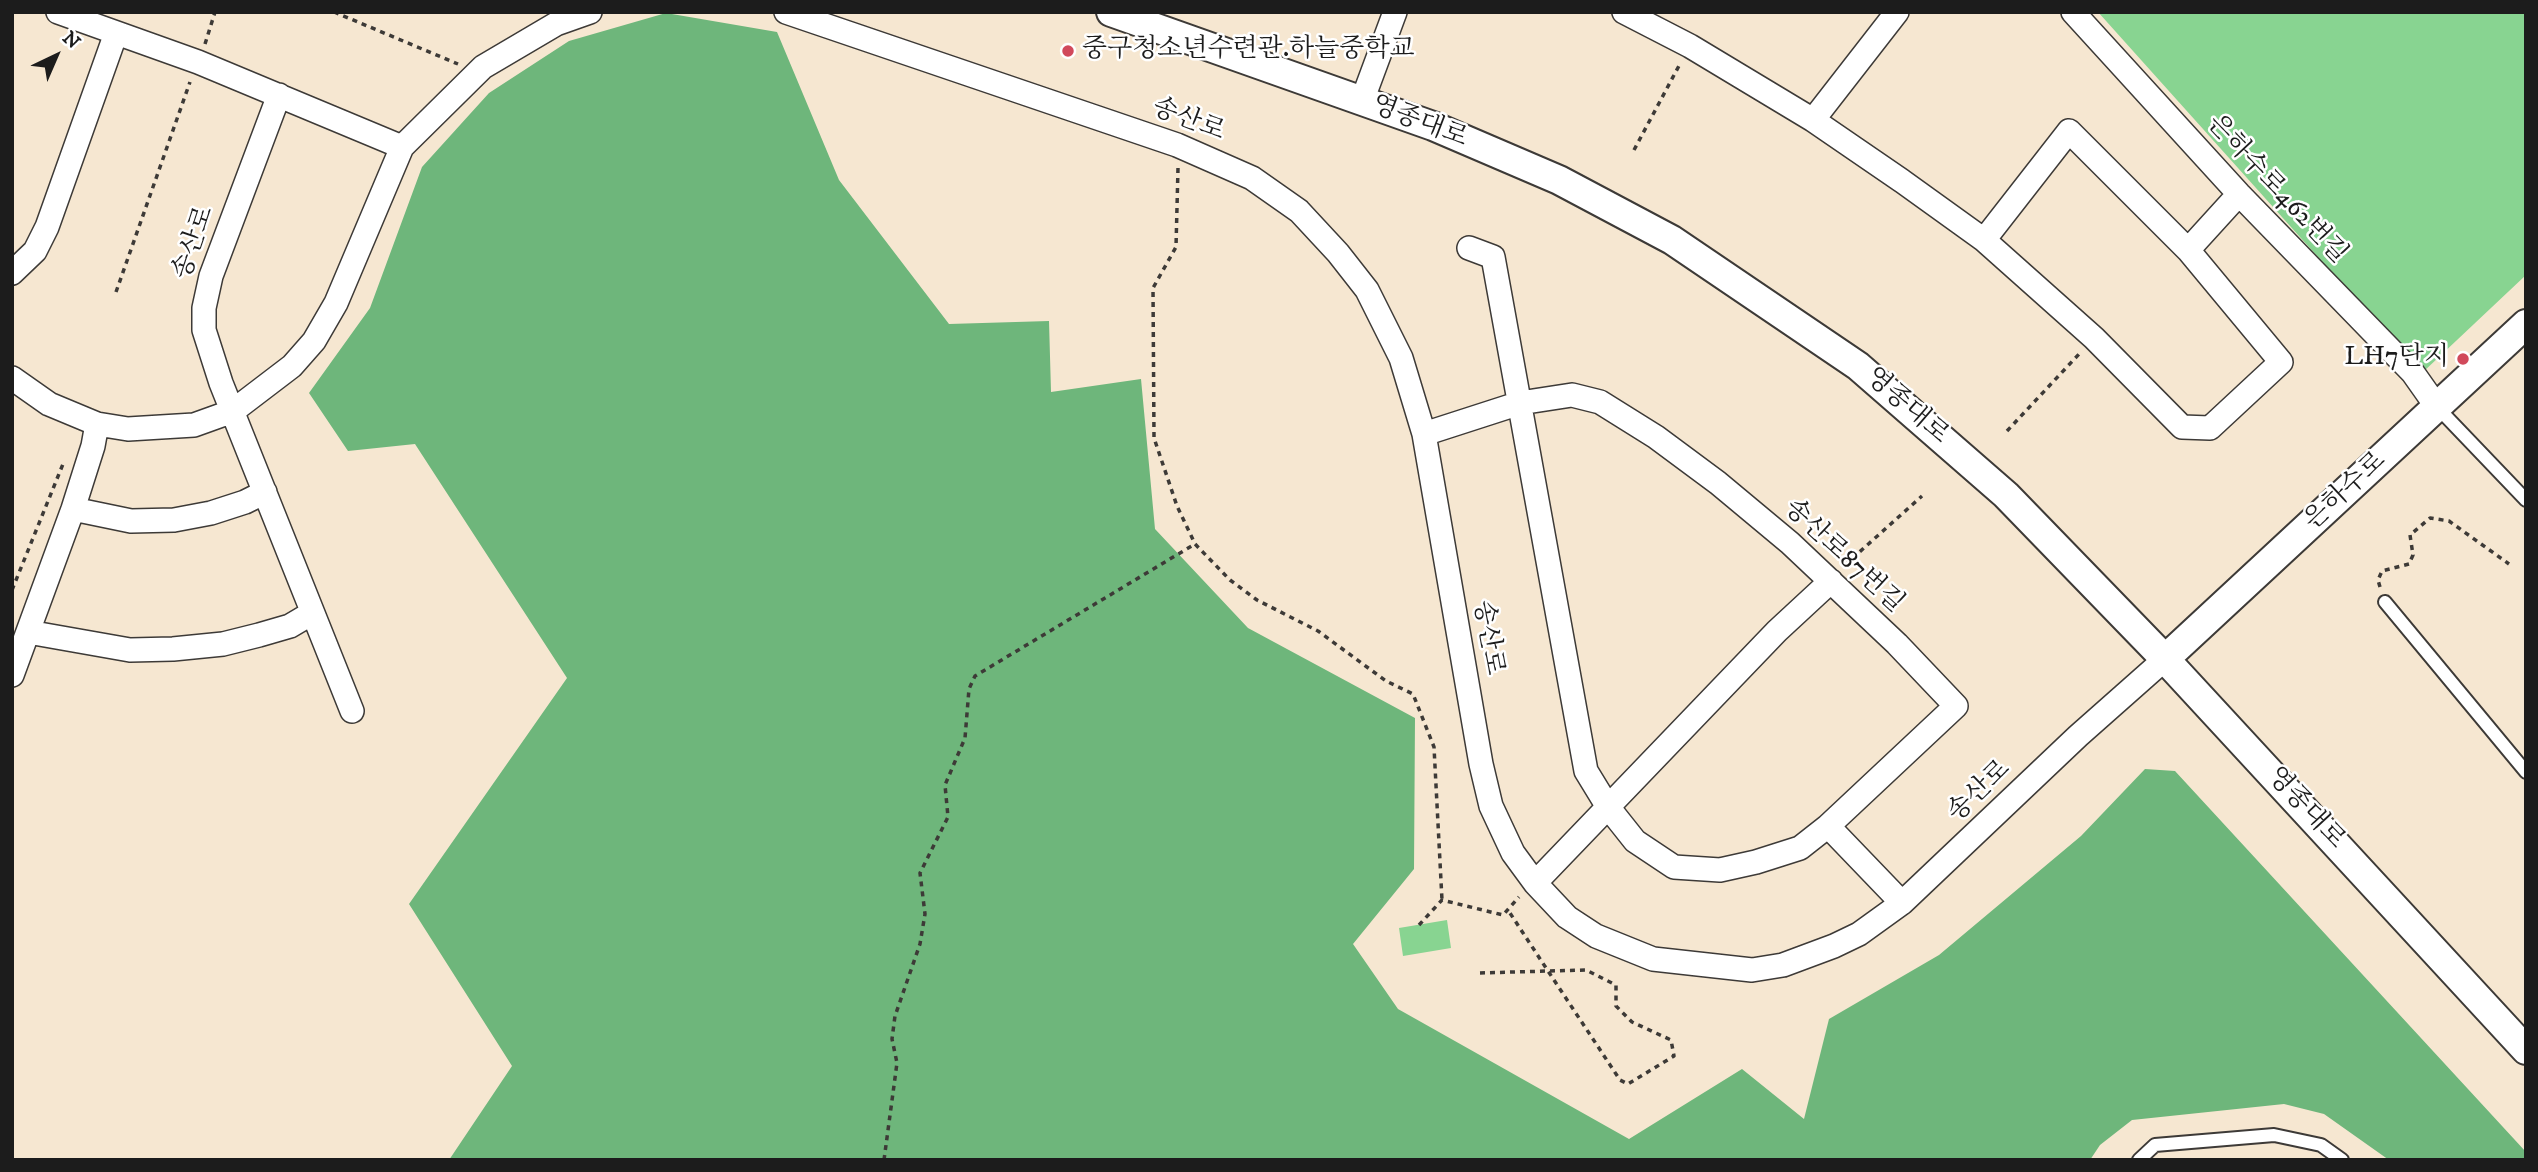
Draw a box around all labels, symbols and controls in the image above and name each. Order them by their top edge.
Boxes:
north arrow [21,21,91,91]
text: N [57,27,85,54]
place label: 중구청소년수련관.하늘중학교 [1082,35,1415,67]
marker: 중구청소년수련관.하늘중학교 [1060,43,1076,59]
street label: 영종대로 [1367,90,1471,156]
street label: 송산로 [1147,93,1229,149]
street label: 은하수로462번길 [2199,109,2353,271]
street label: 송산로 [168,202,222,284]
place label: LH7단지 [2344,343,2449,375]
marker: LH7단지 [2455,351,2471,367]
street label: 영종대로 [1858,362,1954,452]
street label: 은하수로 [2299,446,2393,538]
street label: 송산로87번길 [1777,494,1909,620]
street label: 송산로 [1465,598,1509,678]
street label: 송산로 [1942,755,2018,829]
street label: 영종대로 [2259,762,2351,856]

